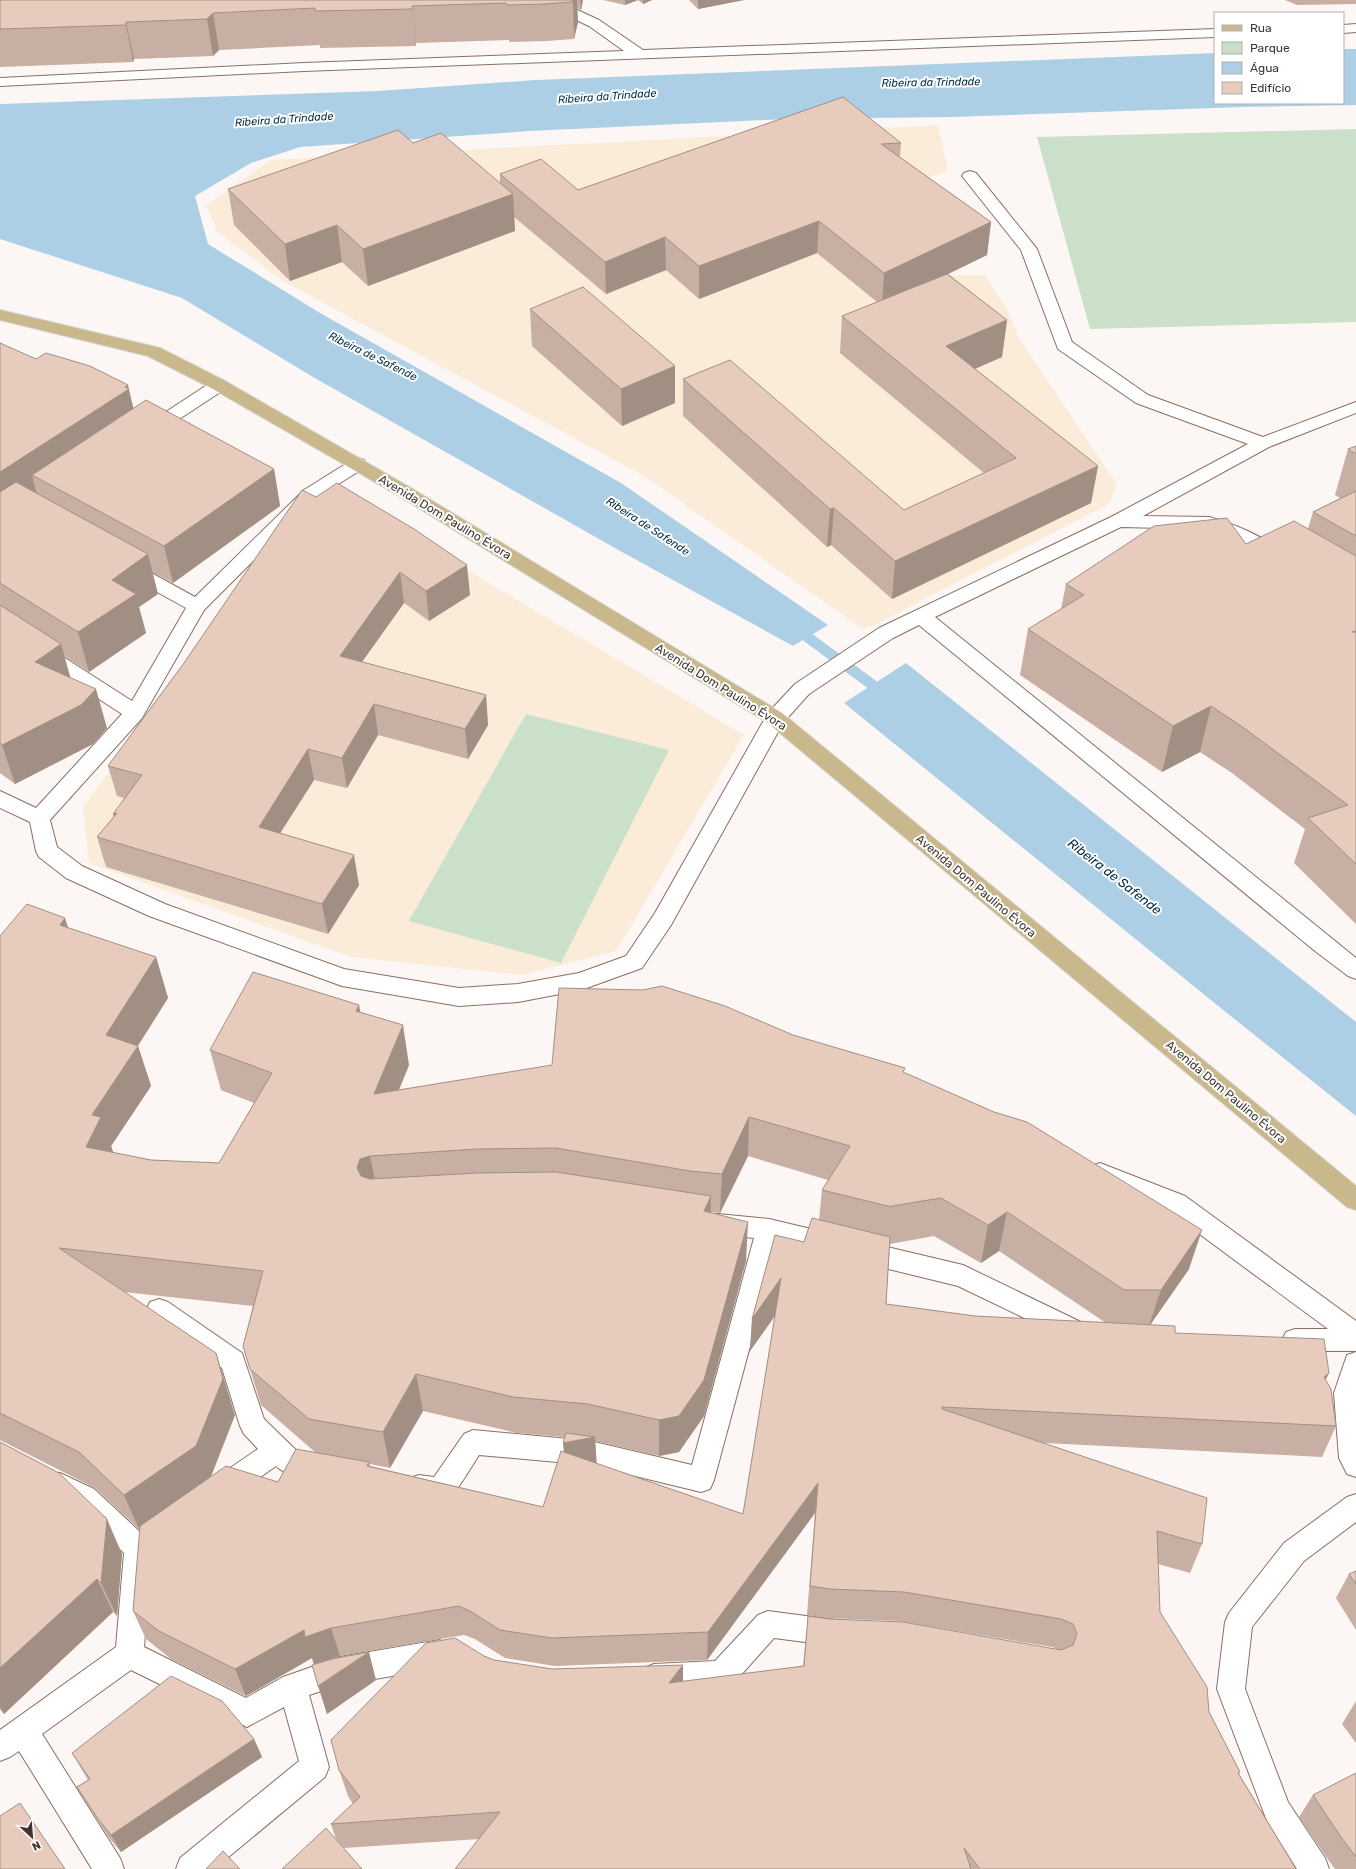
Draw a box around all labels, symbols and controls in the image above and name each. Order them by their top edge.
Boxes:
legend [1214,12,1344,104]
text: Rua [1250,21,1272,35]
text: Parque [1250,41,1290,55]
text: Água [1250,61,1279,75]
water label: Ribeira da Trindade [881,75,981,90]
text: Edifício [1250,81,1291,95]
water label: Ribeira da Trindade [557,87,657,106]
water label: Ribeira da Trindade [234,110,334,129]
water label: Ribeira de Safende [326,329,419,384]
street label: Avenida Dom Paulino Évora [376,472,514,562]
water label: Ribeira de Safende [604,495,692,558]
street label: Avenida Dom Paulino Évora [653,641,789,733]
street label: Avenida Dom Paulino Évora [913,832,1039,940]
water label: Ribeira de Safende [1065,835,1164,918]
street label: Avenida Dom Paulino Évora [1163,1038,1289,1146]
north arrow [12,1817,52,1857]
text: N [30,1838,43,1853]

